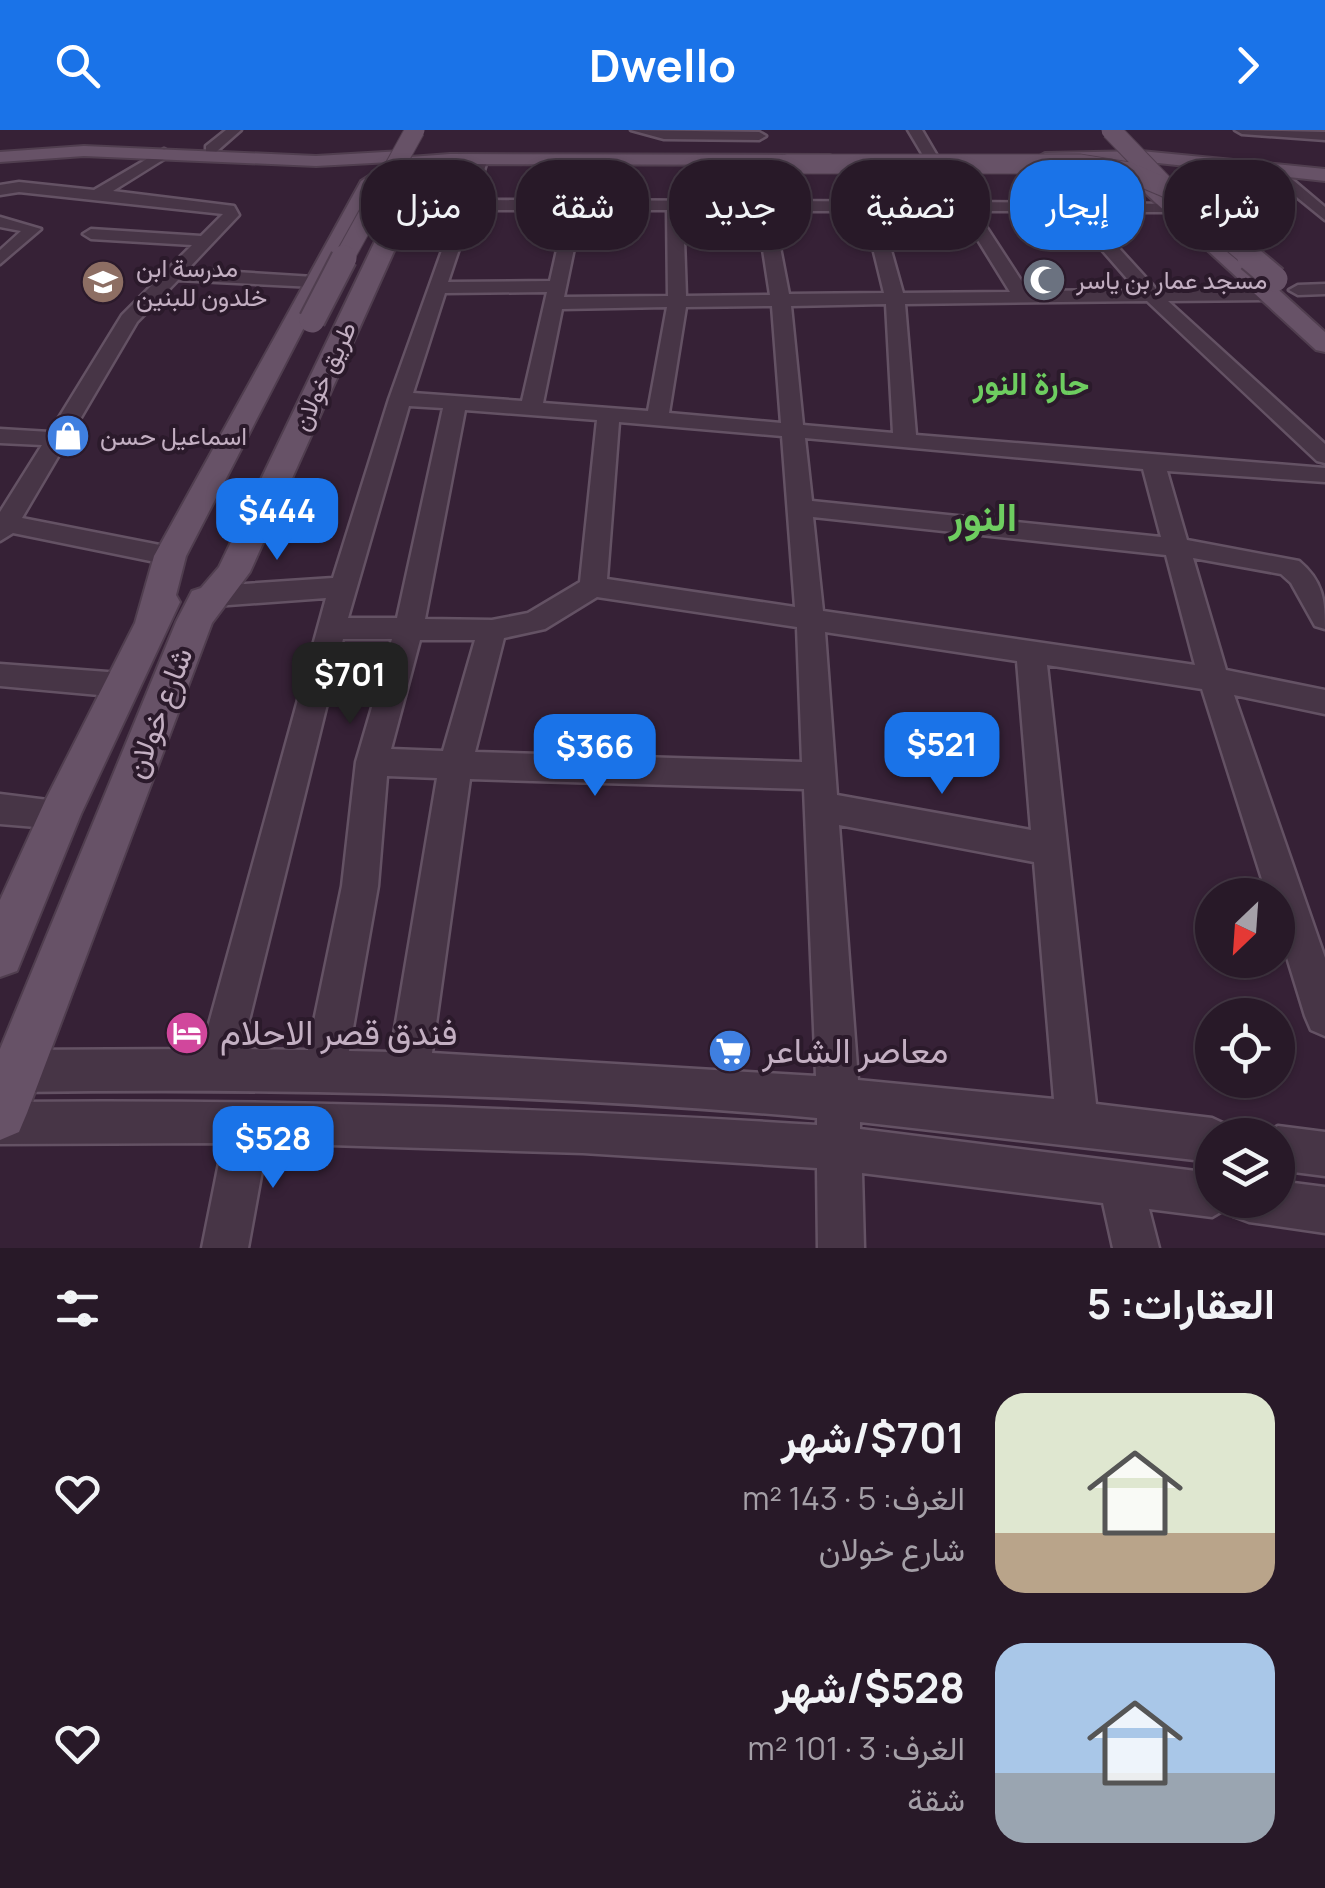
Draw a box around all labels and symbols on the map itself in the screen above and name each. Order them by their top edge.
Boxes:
place label: مدرسة ابن خلدون للبنين [136,250,267,314]
mosque icon: مسجد عمار بن ياسر [1021,257,1067,303]
school or university icon: مدرسة ابن خلدون للبنين [80,259,126,305]
place label: مسجد عمار بن ياسر [1075,262,1267,297]
street label: طريق خولان [283,315,364,436]
district label: حارة النور [972,361,1089,405]
shop icon: اسماعيل حسن [45,413,91,459]
place label: اسماعيل حسن [100,418,247,453]
pin: $444 [218,478,336,563]
district label: النور [948,488,1017,543]
street label: شارع خولان [114,641,202,784]
pin: $701 [291,642,409,727]
pin: $521 [883,712,1001,797]
pin: $366 [536,714,654,799]
north arrow [1195,878,1295,978]
place label: فندق قصر الاحلام [220,1008,458,1056]
hotel icon: فندق قصر الاحلام [164,1010,210,1056]
place label: معاصر الشاعر [761,1026,948,1074]
supermarket icon: معاصر الشاعر [707,1028,753,1074]
pin: $528 [214,1106,332,1191]

